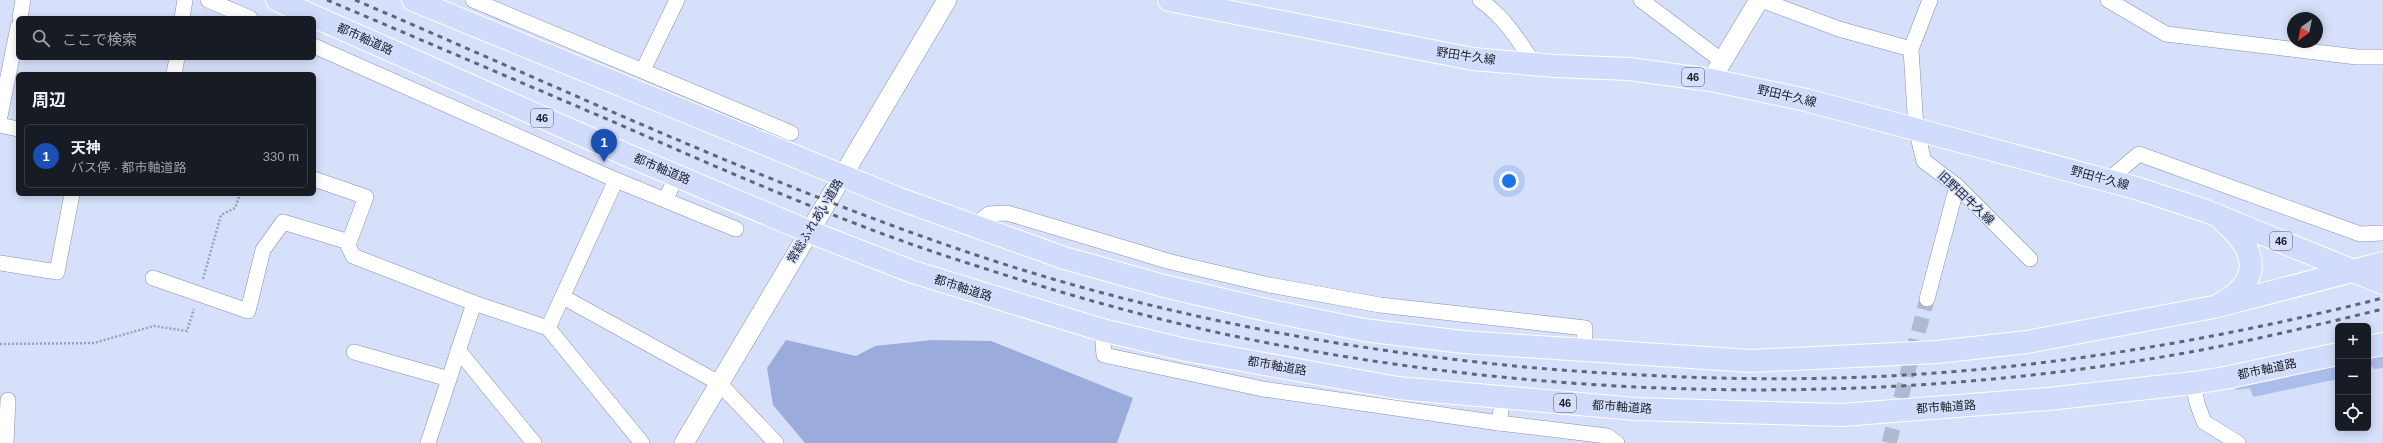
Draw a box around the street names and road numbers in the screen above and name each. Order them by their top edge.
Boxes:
street label: 都市軸道路 [335,20,395,58]
street label: 野田牛久線 [1435,45,1497,67]
road number: 46 [1682,68,1704,86]
street label: 野田牛久線 [1756,82,1818,110]
road number: 46 [531,109,553,127]
street label: 都市軸道路 [632,151,692,187]
street label: 野田牛久線 [2069,163,2131,193]
street label: 旧野田牛久線 [1935,168,1997,228]
street label: 常総ふれあい道路 [784,176,846,266]
road number: 46 [2270,232,2292,250]
street label: 都市軸道路 [932,272,994,304]
street label: 都市軸道路 [1246,354,1308,378]
street label: 都市軸道路 [2236,356,2298,382]
road number: 46 [1554,394,1576,412]
street label: 都市軸道路 [1592,398,1652,416]
street label: 都市軸道路 [1916,398,1976,416]

